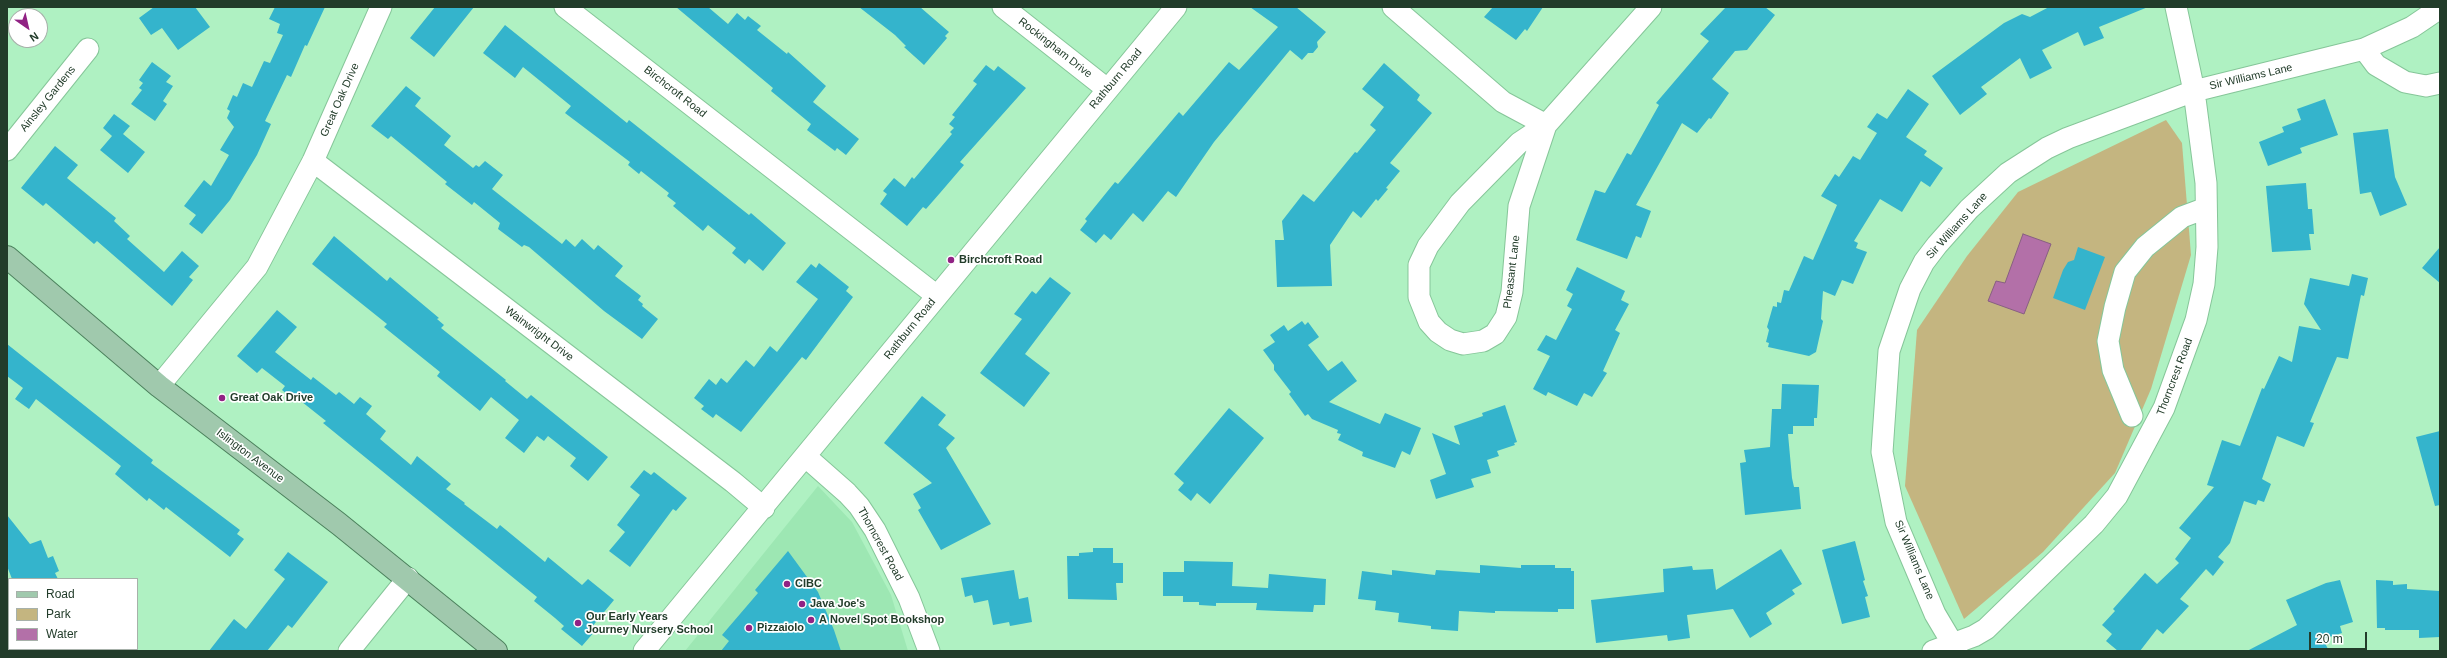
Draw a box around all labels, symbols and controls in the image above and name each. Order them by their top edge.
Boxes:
north arrow [8,8,48,48]
street label: Rockingham Drive [1016,15,1094,81]
text: N [28,30,41,44]
street label: Rathburn Road [1087,46,1145,112]
street label: Great Oak Drive [318,61,362,139]
street label: Sir Williams Lane [2208,61,2294,93]
street label: Ainsley Gardens [17,63,79,135]
street label: Birchcroft Road [641,63,709,121]
street label: Sir Williams Lane [1924,190,1990,262]
street label: Pheasant Lane [1501,234,1523,310]
place label: Birchcroft Road [959,253,1042,267]
marker: Birchcroft Road [946,255,956,265]
street label: Rathburn Road [881,296,939,362]
street label: Wainwright Drive [502,304,576,364]
street label: Thorncrest Road [2154,336,2196,418]
place label: Great Oak Drive [230,391,313,405]
marker: Great Oak Drive [217,393,227,403]
street label: Islington Avenue [214,426,286,486]
street label: Thorncrest Road [854,505,906,583]
street label: Sir Williams Lane [1891,518,1937,602]
place label: CIBC [795,577,822,591]
legend [8,578,138,650]
marker: CIBC [782,579,792,589]
text: Road [46,587,75,601]
place label: Java Joe's [810,597,865,611]
marker: Java Joe's [797,599,807,609]
text: Park [46,607,71,621]
place label: Our Early Years Journey Nursery School [586,610,713,636]
place label: A Novel Spot Bookshop [819,613,944,627]
marker: A Novel Spot Bookshop [806,615,816,625]
marker: Our Early Years Journey Nursery School [573,618,583,628]
place label: Pizzaiolo [757,621,804,635]
marker: Pizzaiolo [744,623,754,633]
scale bar [2311,624,2369,650]
text: Water [46,627,78,641]
text: 20 m [2316,632,2343,646]

